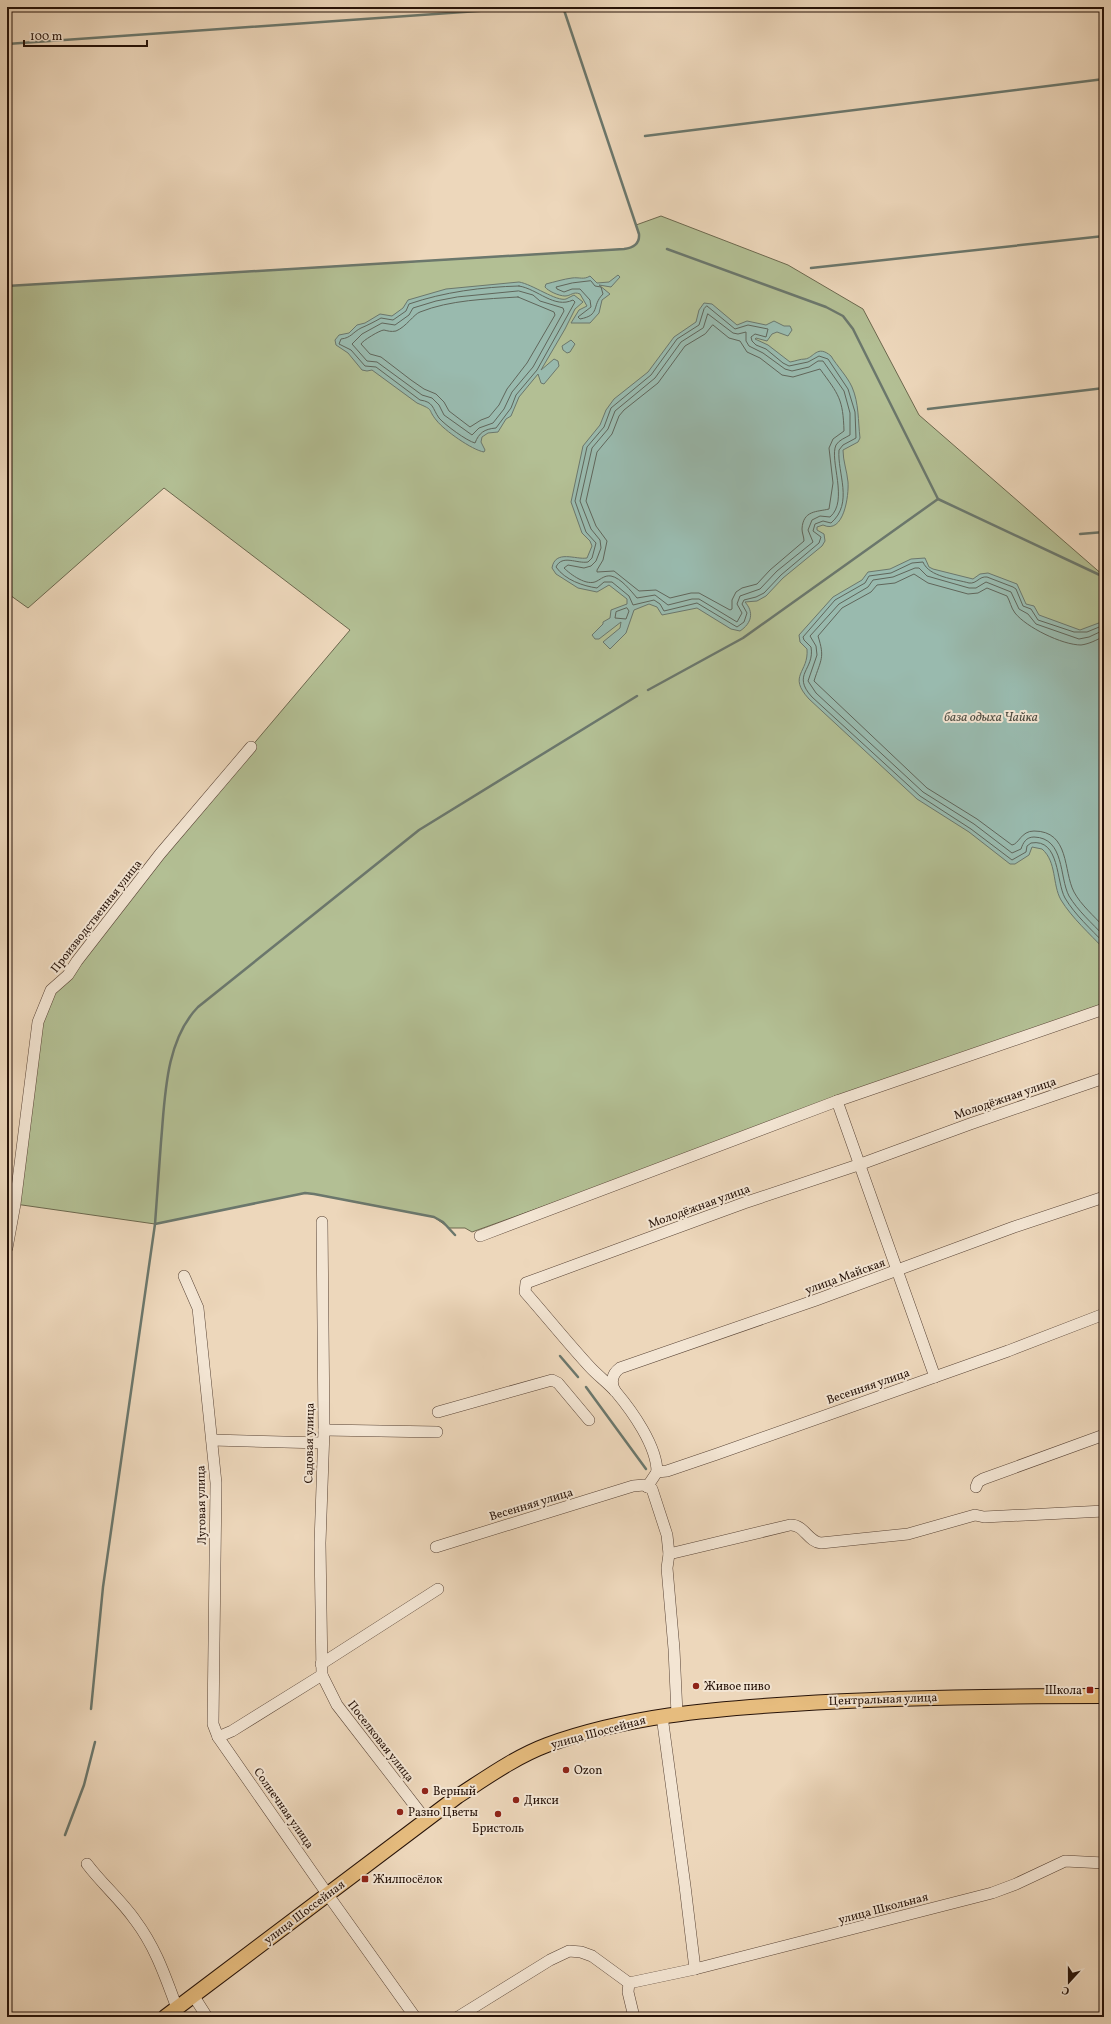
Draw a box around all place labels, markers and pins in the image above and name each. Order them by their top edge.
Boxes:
place label: Живое пиво [704,1679,770,1695]
marker: Живое пиво [691,1681,701,1691]
place label: Школа [1045,1683,1082,1699]
marker: Школа [1085,1685,1095,1695]
place label: Ozon [574,1763,602,1779]
marker: Ozon [561,1765,571,1775]
place label: Верный [433,1784,476,1800]
marker: Верный [420,1786,430,1796]
place label: Дикси [524,1793,559,1809]
marker: Дикси [511,1795,521,1805]
place label: Разно Цветы [408,1805,478,1821]
marker: Разно Цветы [395,1807,405,1817]
marker: Бристоль [493,1809,503,1819]
place label: Бристоль [472,1821,524,1837]
place label: Жилпосёлок [373,1872,443,1888]
marker: Жилпосёлок [360,1874,370,1884]

